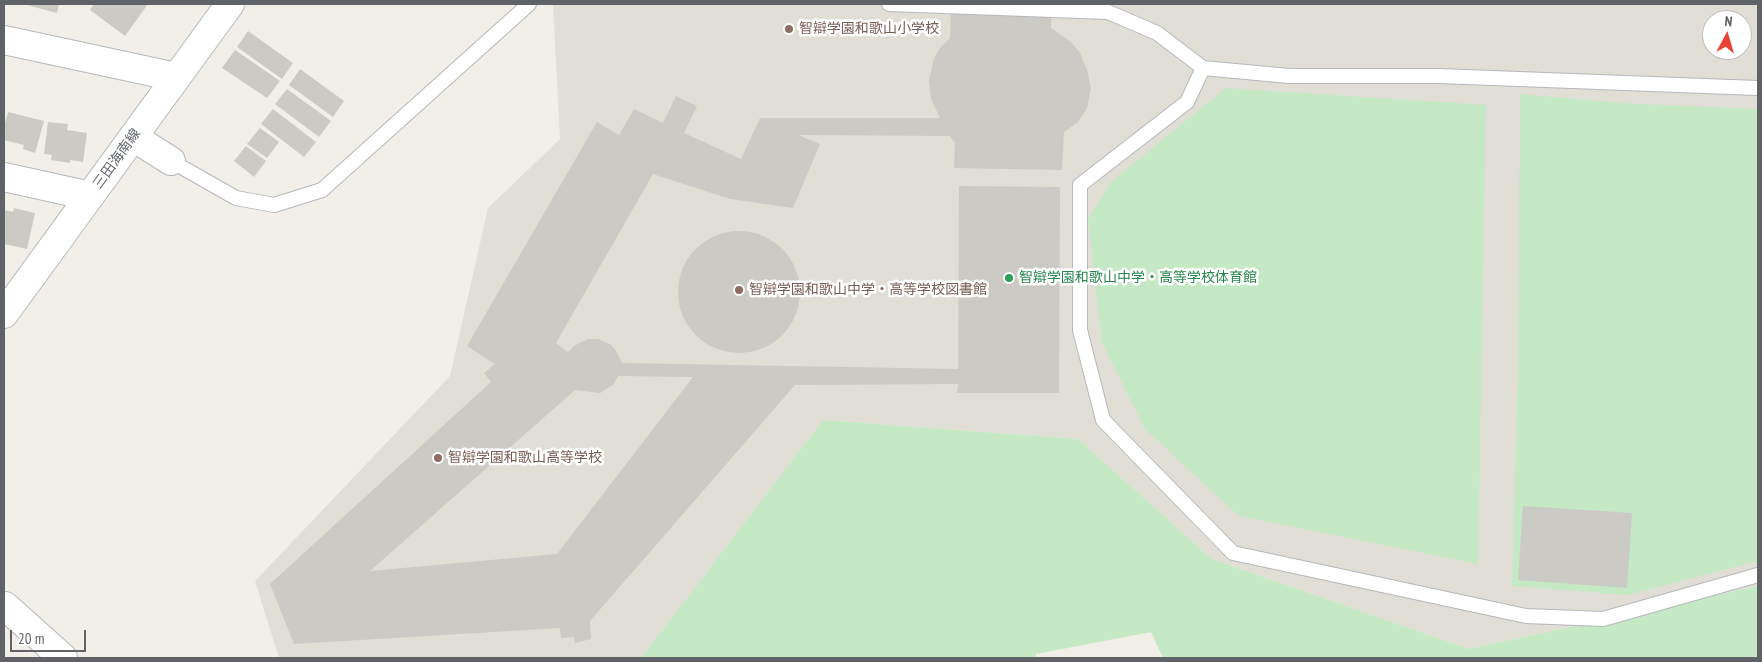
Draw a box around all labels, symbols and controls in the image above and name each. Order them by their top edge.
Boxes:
north arrow [1702,10,1752,60]
text: N [1724,12,1733,30]
place label: 智辯学園和歌山小学校 [799,21,939,37]
marker: 智辯学園和歌山小学校 [783,23,795,35]
street label: 三田海南線 [90,126,144,192]
place label: 智辯学園和歌山中学・高等学校体育館 [1019,270,1257,286]
marker: 智辯学園和歌山中学・高等学校体育館 [1003,272,1015,284]
place label: 智辯学園和歌山中学・高等学校図書館 [749,282,987,298]
marker: 智辯学園和歌山中学・高等学校図書館 [733,284,745,296]
place label: 智辯学園和歌山高等学校 [448,450,602,466]
marker: 智辯学園和歌山高等学校 [432,452,444,464]
scale bar [12,620,89,652]
text: 20 m [18,629,44,648]

